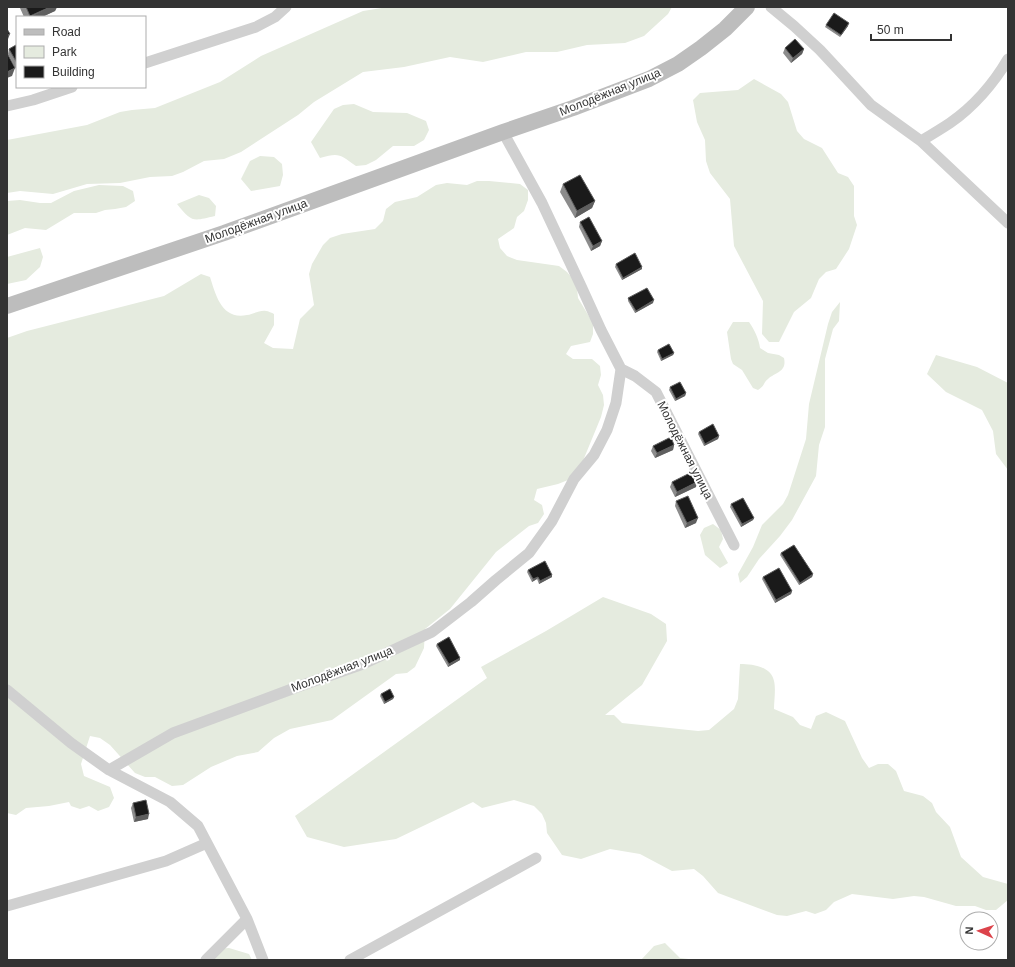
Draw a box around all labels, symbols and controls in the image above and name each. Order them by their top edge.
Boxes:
legend [16,16,146,88]
scale bar [871,16,951,42]
text: 50 m [877,23,904,37]
text: Road [52,25,81,39]
text: Park [52,45,78,59]
text: Building [52,65,95,79]
street label: Молодёжная улица [557,65,663,119]
street label: Молодёжная улица [203,196,309,246]
street label: Молодёжная улица [654,399,716,502]
street label: Молодёжная улица [289,643,395,695]
north arrow [959,911,999,951]
text: N [963,926,975,935]

